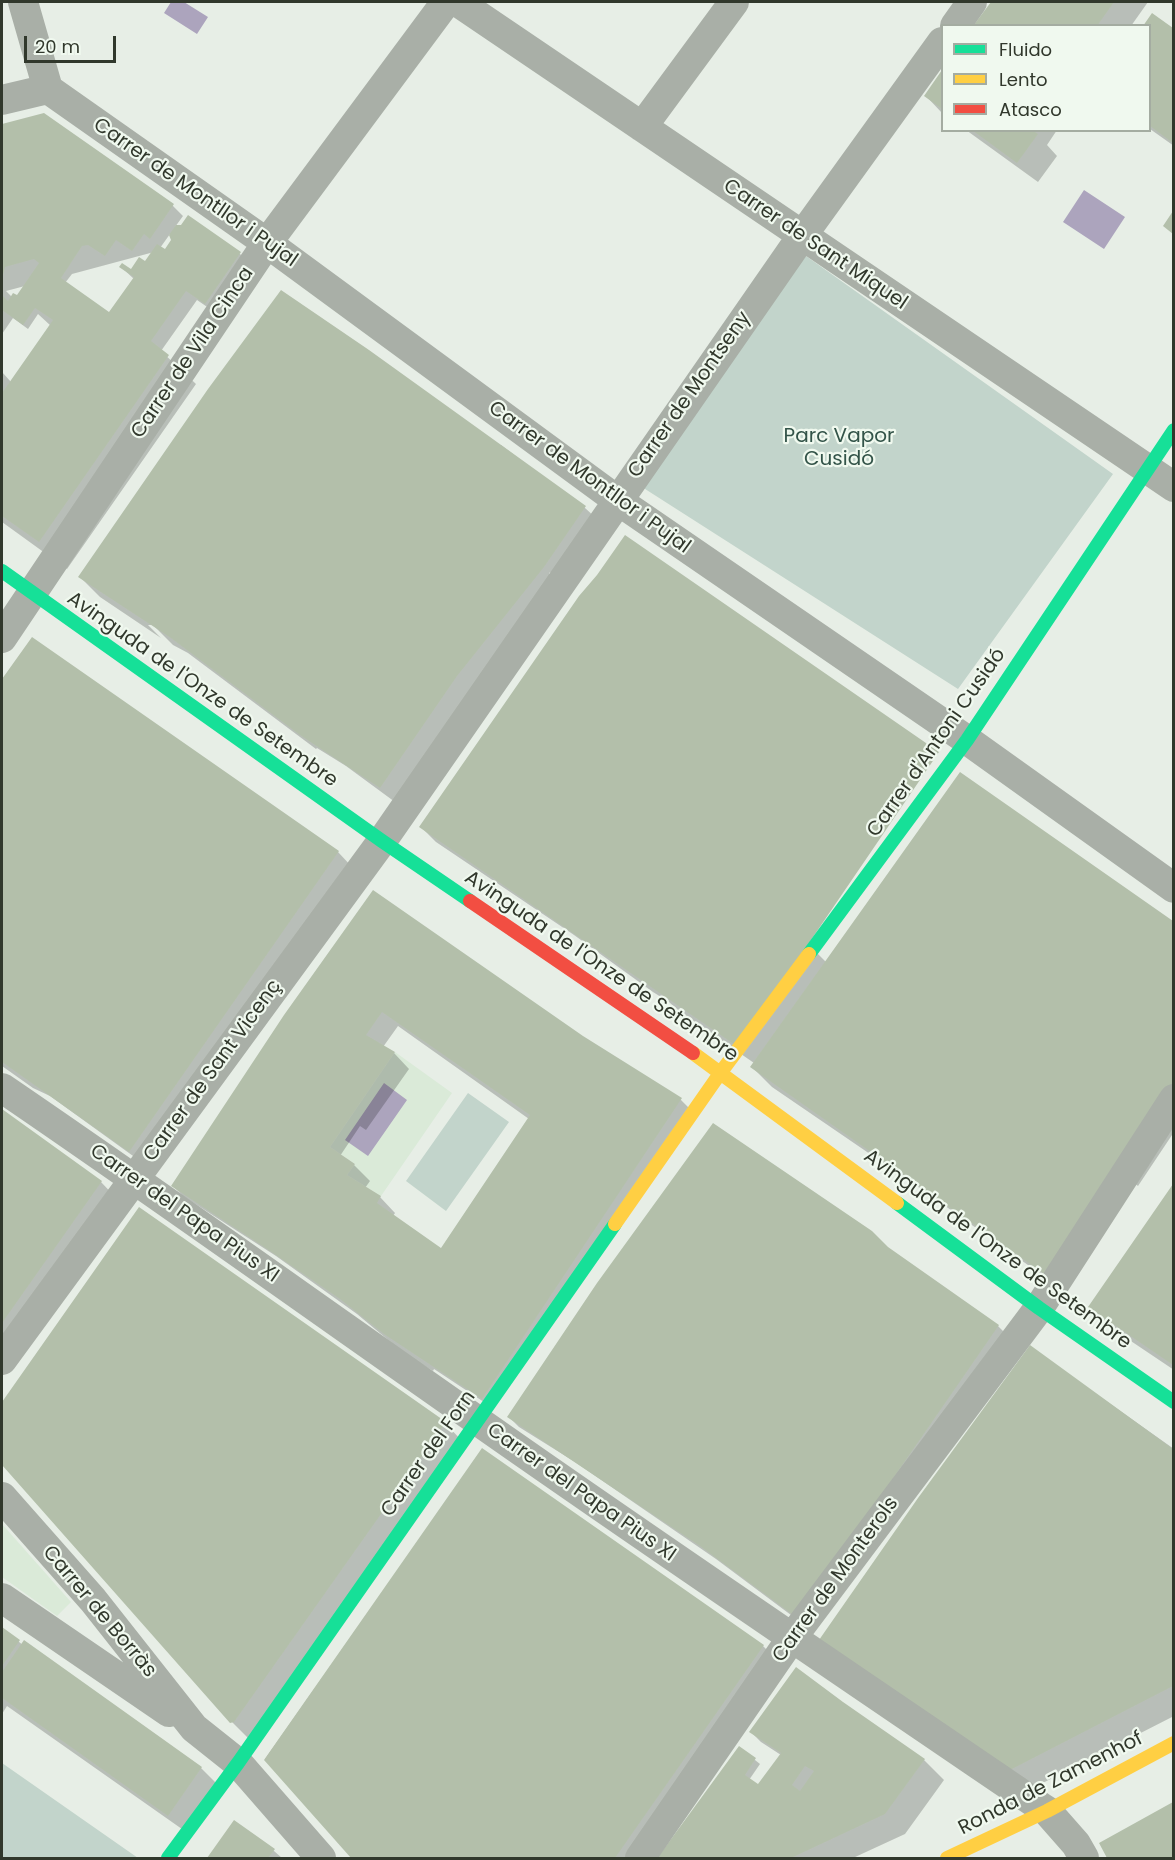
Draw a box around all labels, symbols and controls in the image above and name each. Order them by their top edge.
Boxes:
scale bar [27,24,118,62]
legend [941,24,1151,132]
text: 20 m [35,34,80,59]
text: Fluido [999,37,1052,62]
text: Lento [999,67,1048,92]
text: Atasco [999,97,1062,122]
street label: Carrer de Montllor i Pujal [88,113,302,273]
street label: Carrer de Sant Miquel [718,174,912,316]
street label: Carrer de Vila Cinca [127,263,259,443]
street label: Carrer de Montseny [624,307,756,483]
street label: Carrer de Montllor i Pujal [483,397,695,559]
park label: Parc Vapor Cusidó [784,425,894,472]
street label: Avinguda de l'Onze de Setembre [62,587,342,793]
street label: Carrer d'Antoni Cusidó [863,644,1011,842]
street label: Avinguda de l'Onze de Setembre [460,866,742,1068]
street label: Carrer de Sant Vicenç [139,975,287,1167]
street label: Carrer del Papa Pius XI [85,1140,283,1288]
street label: Avinguda de l'Onze de Setembre [859,1145,1135,1355]
street label: Carrer del Forn [377,1386,481,1522]
street label: Carrer del Papa Pius XI [482,1419,680,1567]
street label: Carrer de Monterols [768,1493,904,1667]
street label: Carrer de Borràs [37,1541,161,1683]
street label: Ronda de Zamenhof [955,1727,1147,1841]

